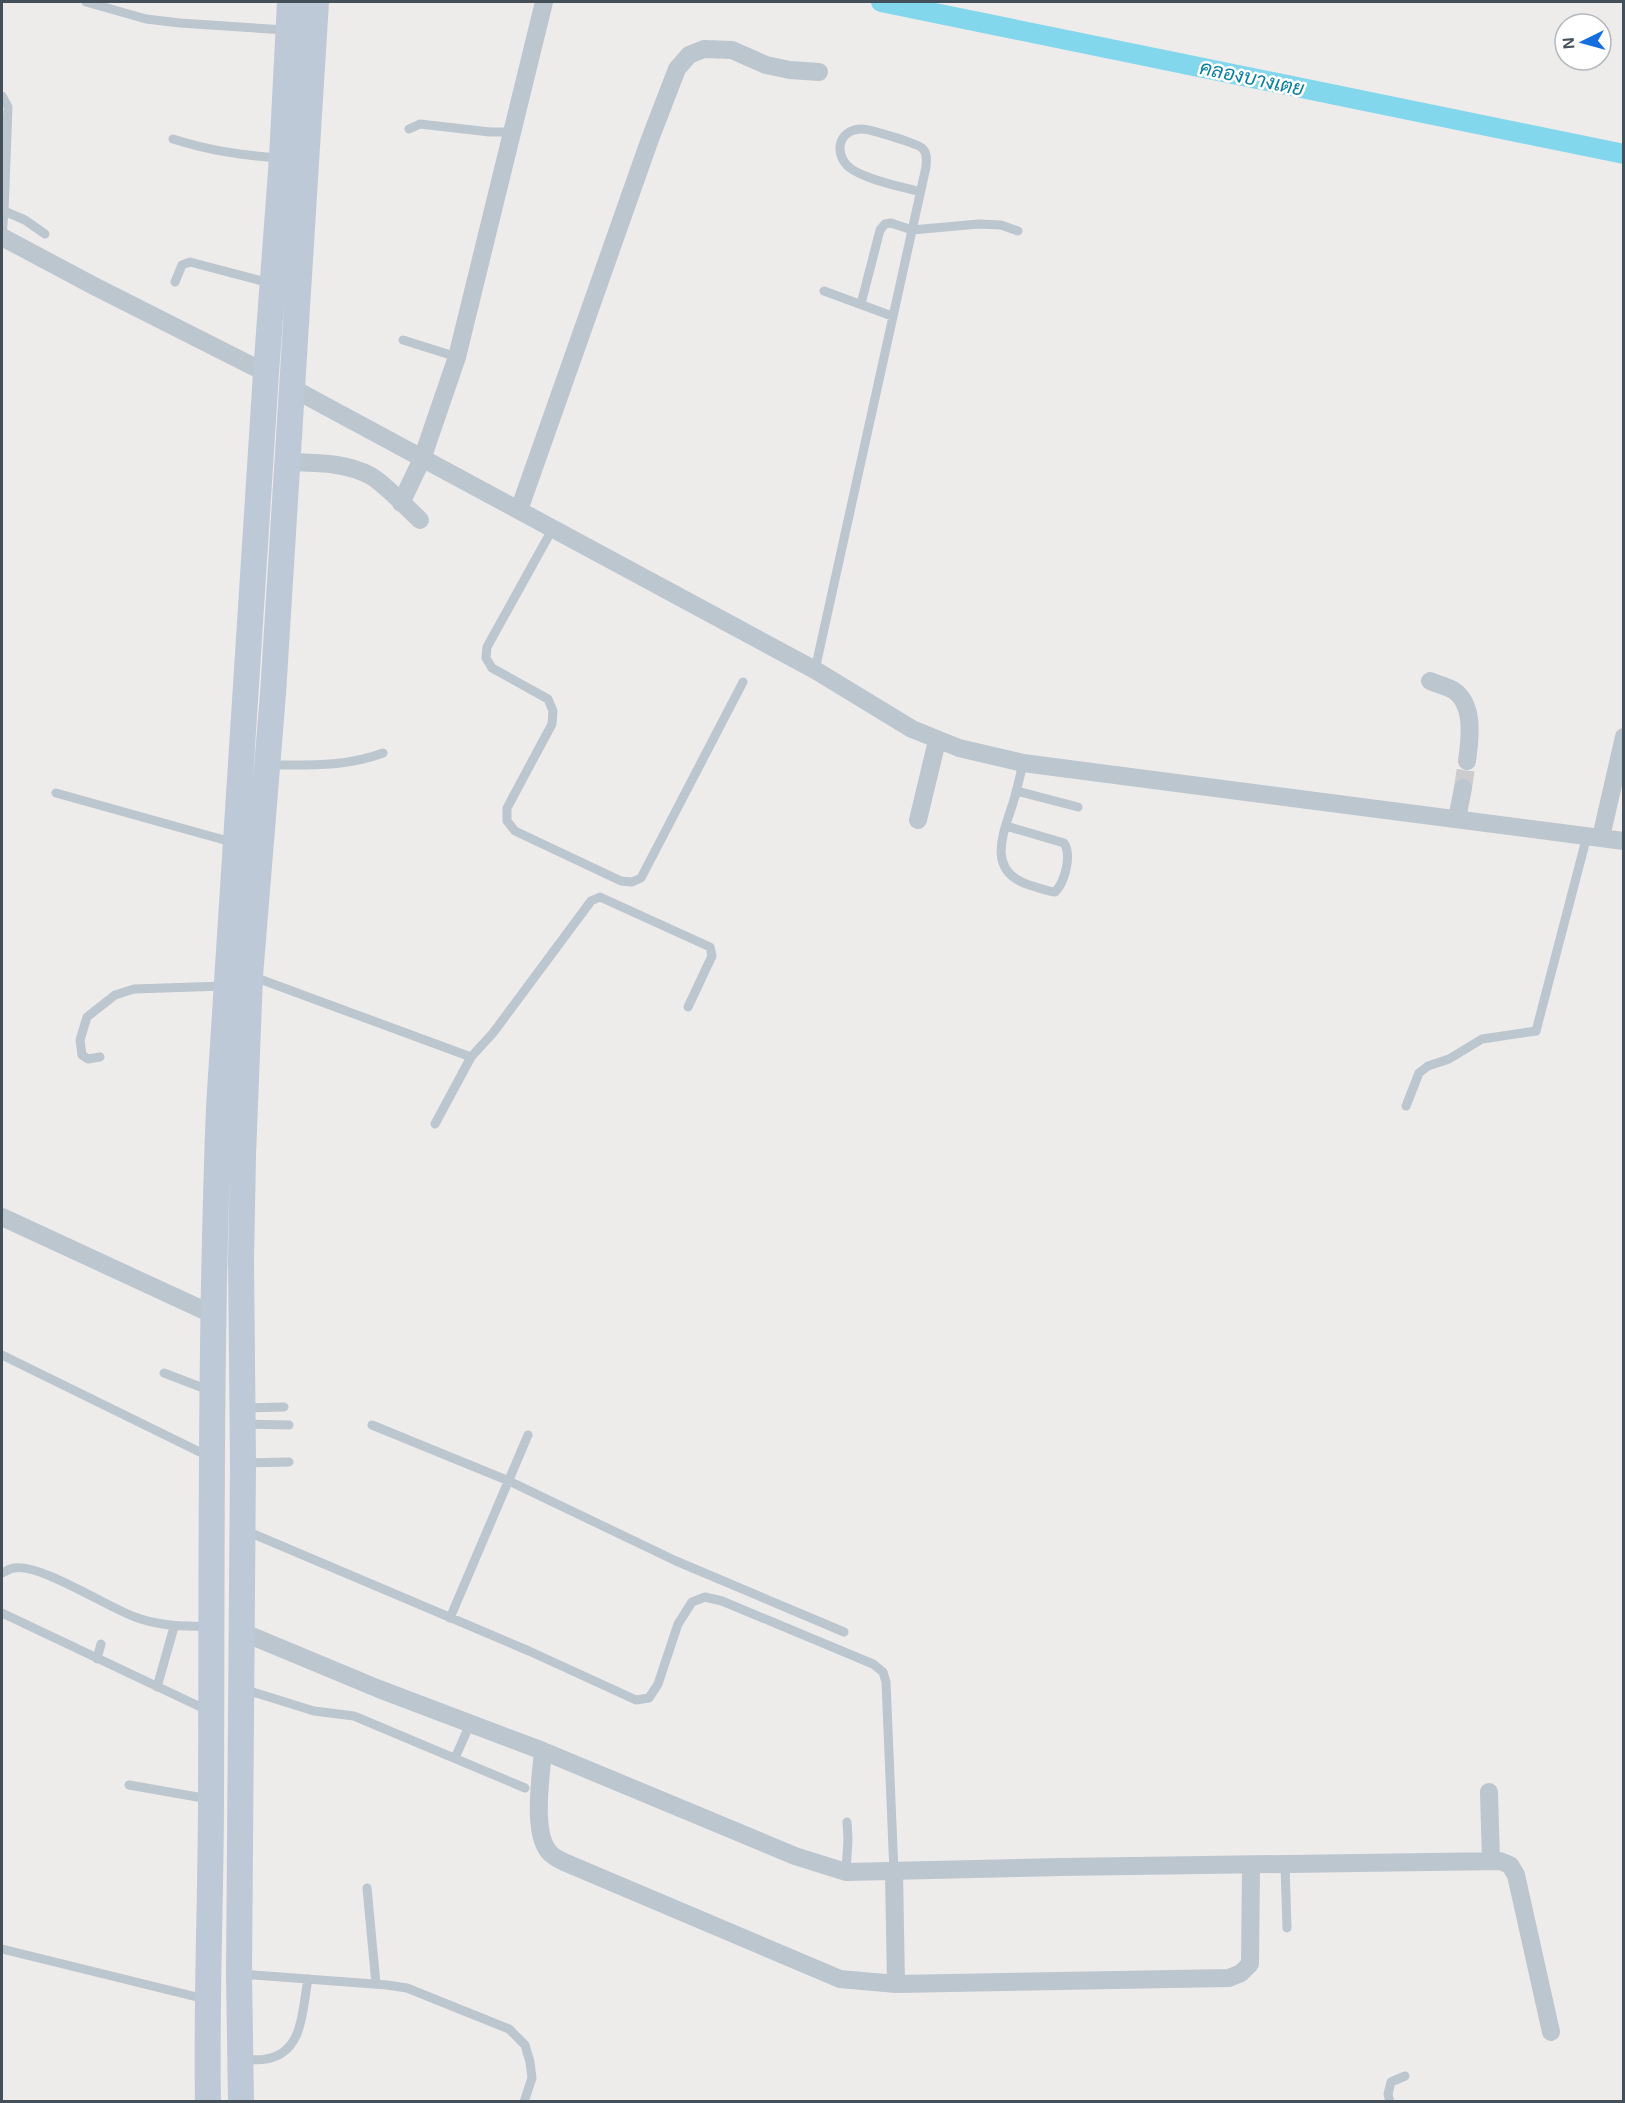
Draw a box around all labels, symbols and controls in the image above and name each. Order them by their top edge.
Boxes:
north arrow [1553,12,1613,72]
text: N [1560,37,1578,50]
water label: คลองบางเตย [1198,56,1307,100]

